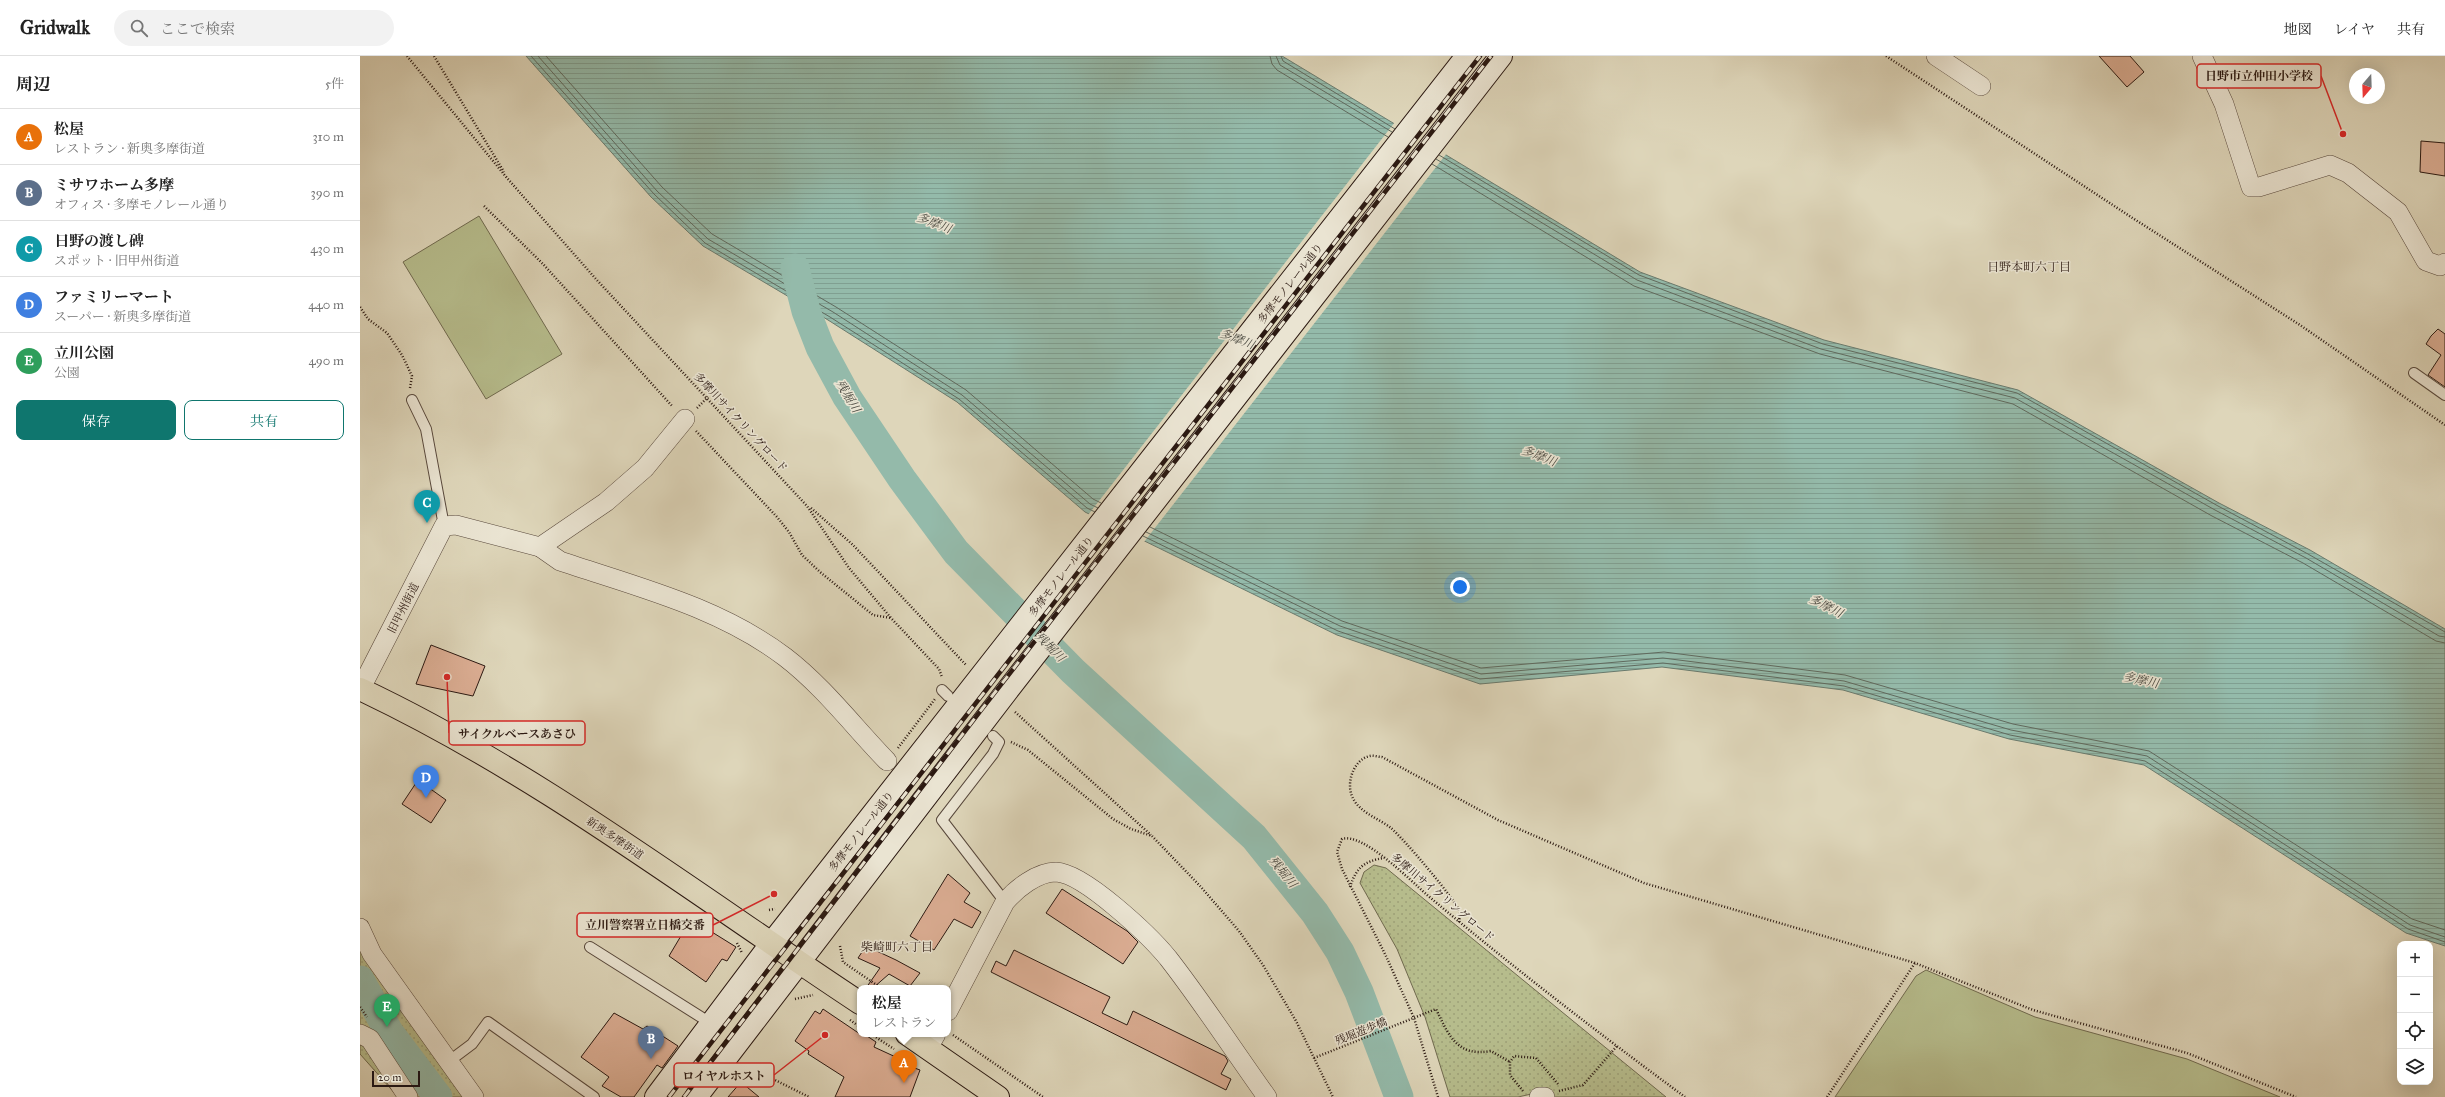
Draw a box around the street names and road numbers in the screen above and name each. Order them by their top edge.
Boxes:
street label: 多摩モノレール通り [1255,241,1326,326]
street label: 多摩川サイクリングロード [691,370,790,475]
street label: 多摩モノレール通り [1026,534,1097,619]
street label: 旧甲州街道 [385,581,422,636]
street label: 多摩モノレール通り [826,789,897,874]
street label: 新奥多摩街道 [584,815,646,862]
street label: 多摩川サイクリングロード [1388,850,1497,944]
street label: 残堀遊歩橋 [1333,1015,1389,1048]

